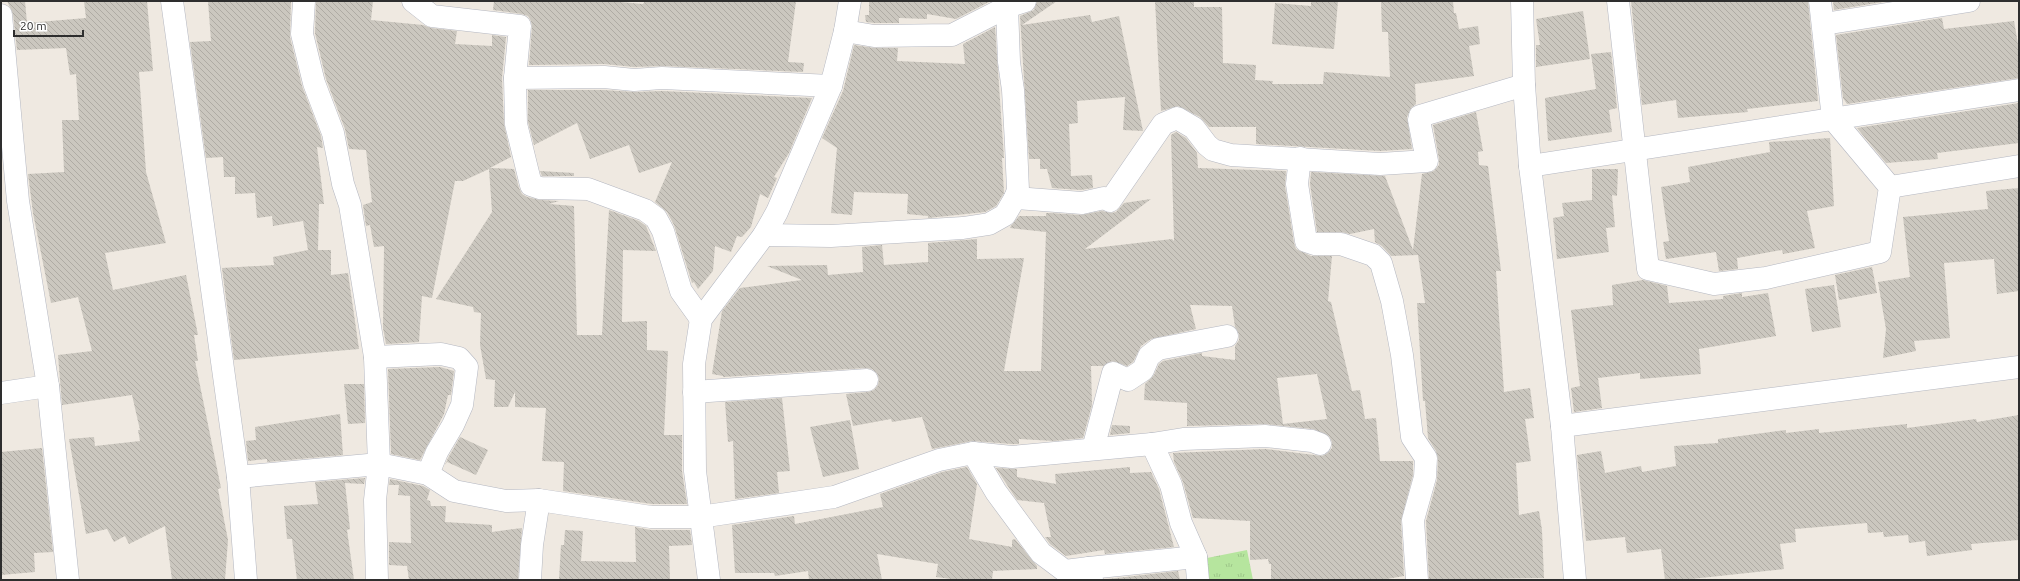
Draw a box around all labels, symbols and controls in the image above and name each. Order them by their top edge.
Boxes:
scale bar [14,12,83,38]
text: 20 m [20,19,47,32]

